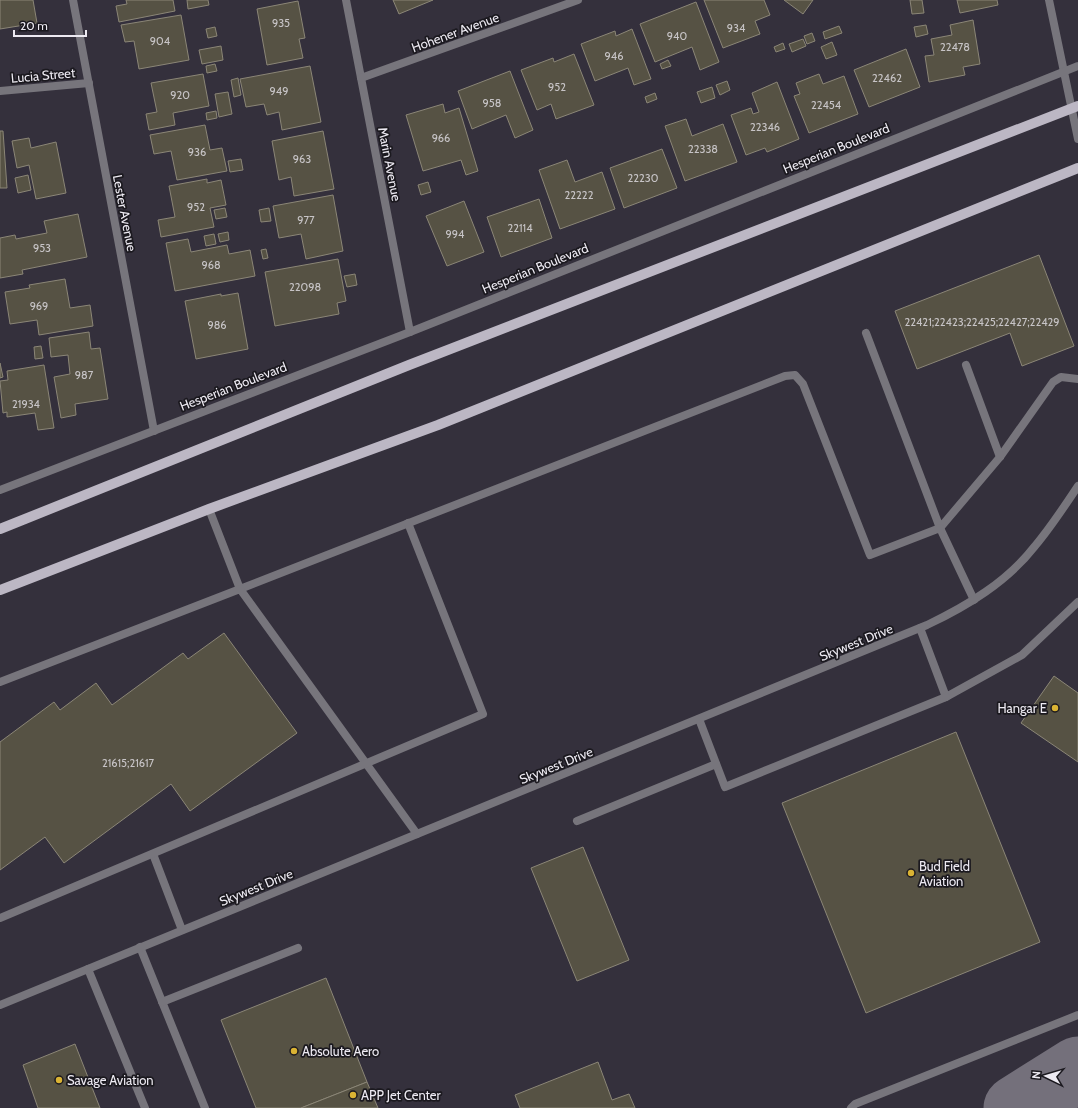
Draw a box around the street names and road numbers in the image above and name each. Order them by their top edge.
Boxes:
street label: Hohener Avenue [409,9,501,55]
street label: Lucia Street [10,64,76,86]
street label: Hesperian Boulevard [780,119,892,177]
street label: Marin Avenue [375,126,405,203]
street label: Lester Avenue [110,173,140,253]
street label: Hesperian Boulevard [479,239,591,297]
street label: Hesperian Boulevard [177,358,289,414]
street label: Skywest Drive [817,620,895,664]
street label: Skywest Drive [517,743,595,787]
street label: Skywest Drive [217,865,295,909]

